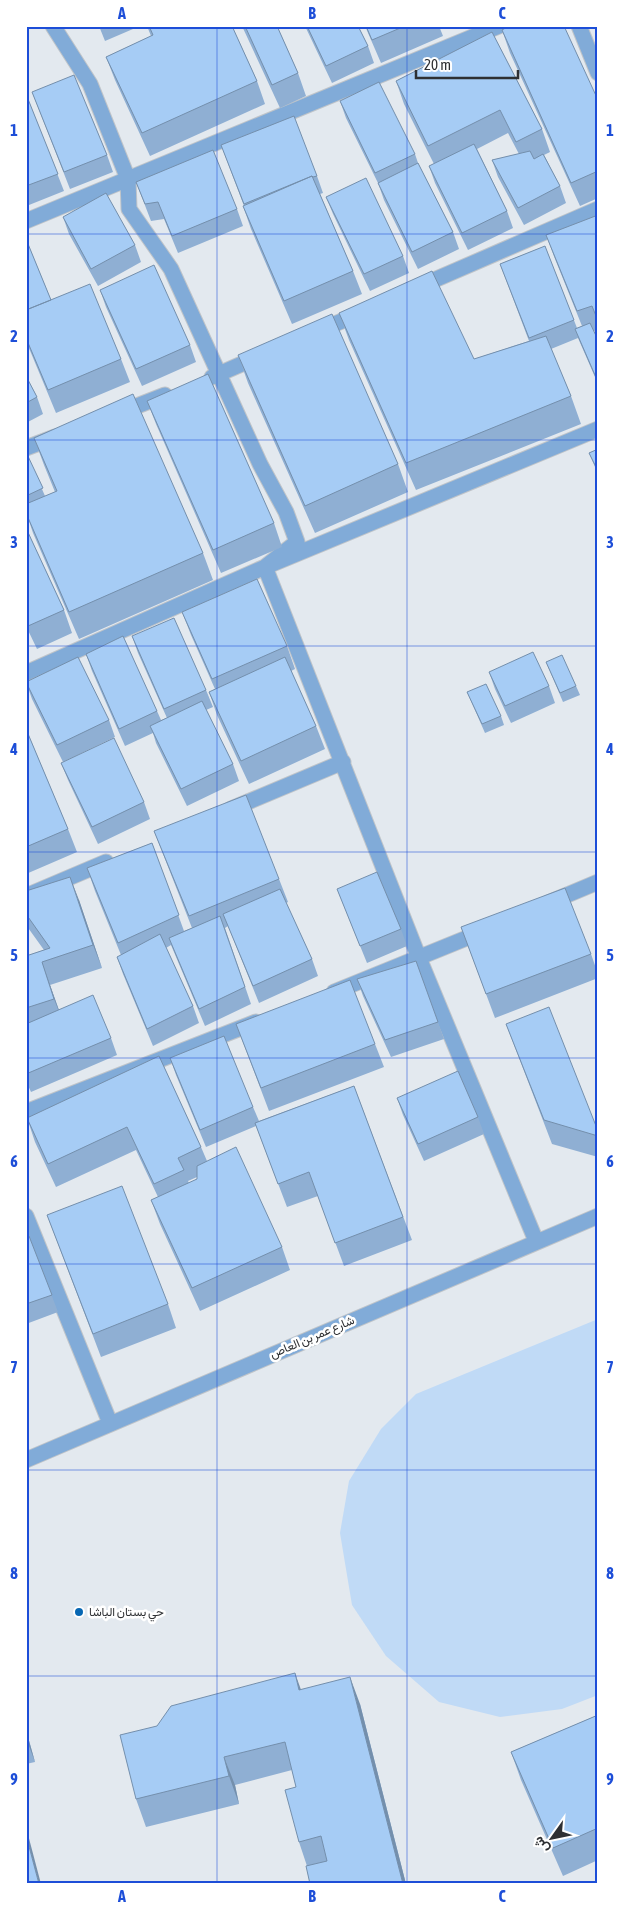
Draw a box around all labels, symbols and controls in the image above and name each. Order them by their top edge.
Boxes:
text: A [117,4,126,22]
text: B [308,4,316,22]
text: C [498,4,506,22]
scale bar [416,48,519,80]
text: 20 m [424,56,451,73]
text: 1 [10,121,18,139]
text: 1 [606,121,614,139]
text: 2 [10,327,18,345]
text: 2 [606,327,614,345]
text: 3 [10,533,18,551]
text: 3 [606,533,614,551]
text: 4 [9,740,18,758]
text: 4 [605,740,614,758]
text: 5 [10,946,18,964]
text: 5 [606,946,614,964]
text: 6 [10,1152,18,1170]
text: 6 [606,1152,614,1170]
street label: شارع عمر بن العاص [268,1313,357,1363]
text: 7 [10,1358,18,1376]
text: 7 [606,1358,614,1376]
text: 8 [10,1564,18,1582]
text: 8 [606,1564,614,1582]
place label: حي بستان الباشا [89,1605,164,1622]
marker: حي بستان الباشا [73,1606,85,1618]
text: 9 [10,1770,18,1788]
text: 9 [606,1770,614,1788]
north arrow [526,1812,576,1862]
text: ش [530,1833,553,1856]
text: A [117,1887,126,1905]
text: B [308,1887,316,1905]
text: C [498,1887,506,1905]

